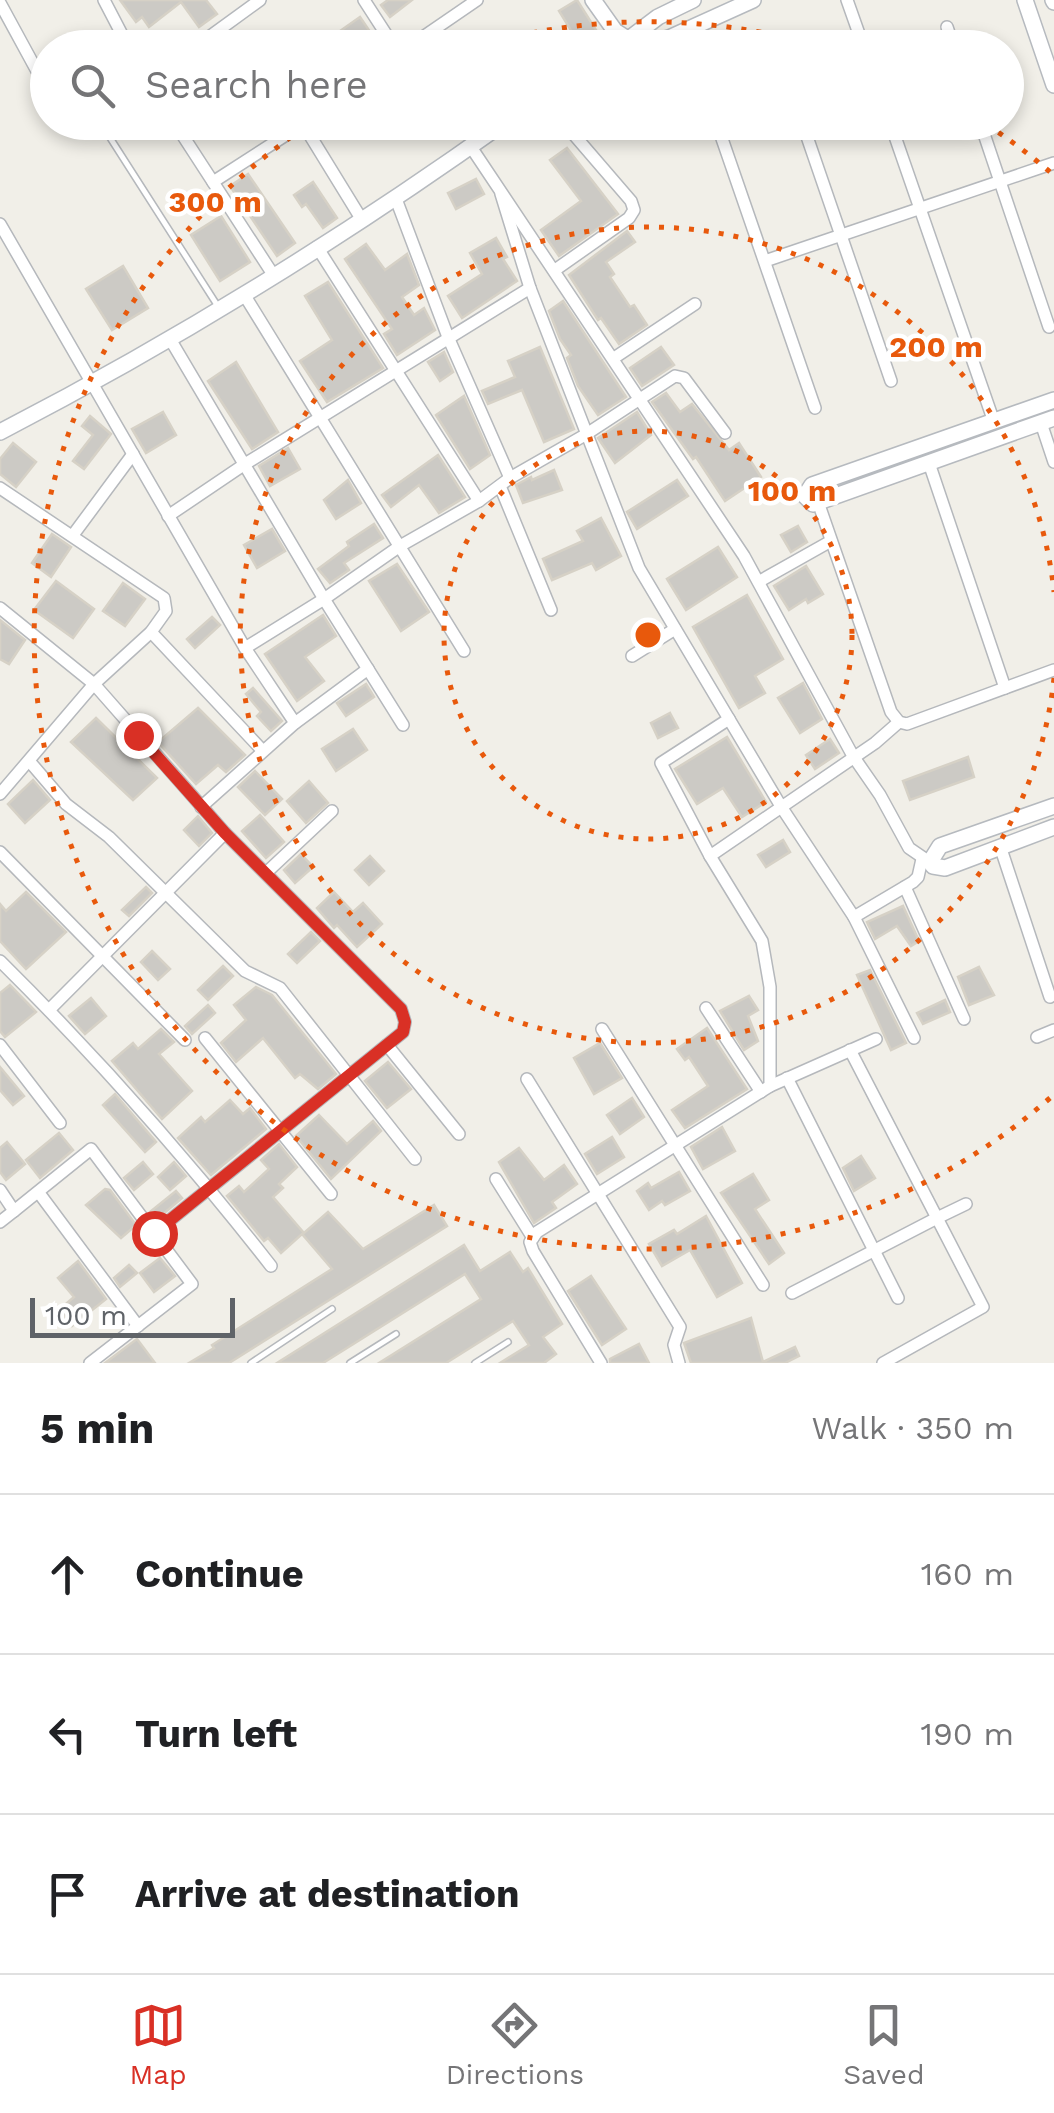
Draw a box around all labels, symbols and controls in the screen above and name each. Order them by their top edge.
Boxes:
search box [30,30,1024,140]
icon: search [65,58,120,113]
text: Search here [145,63,368,107]
text: 300 m [168,184,262,219]
text: 200 m [889,329,983,364]
text: 100 m [748,473,836,508]
centre of rings [630,617,666,653]
route end [116,713,162,759]
route start [132,1211,178,1257]
scale bar [30,1293,235,1338]
text: 100 m [45,1299,127,1332]
text: 5 min [40,1404,154,1453]
text: Walk · 350 m [812,1409,1014,1447]
icon: ahead [40,1547,95,1602]
text: Continue [135,1552,304,1596]
text: 160 m [921,1555,1014,1593]
icon: left [40,1707,95,1762]
text: Turn left [135,1712,297,1756]
text: 190 m [920,1715,1014,1753]
icon: arrive [40,1867,95,1922]
text: Arrive at destination [135,1872,520,1916]
tab: Map [130,1998,187,2091]
tab: Directions [446,1998,584,2091]
tab: Saved [843,1998,924,2091]

